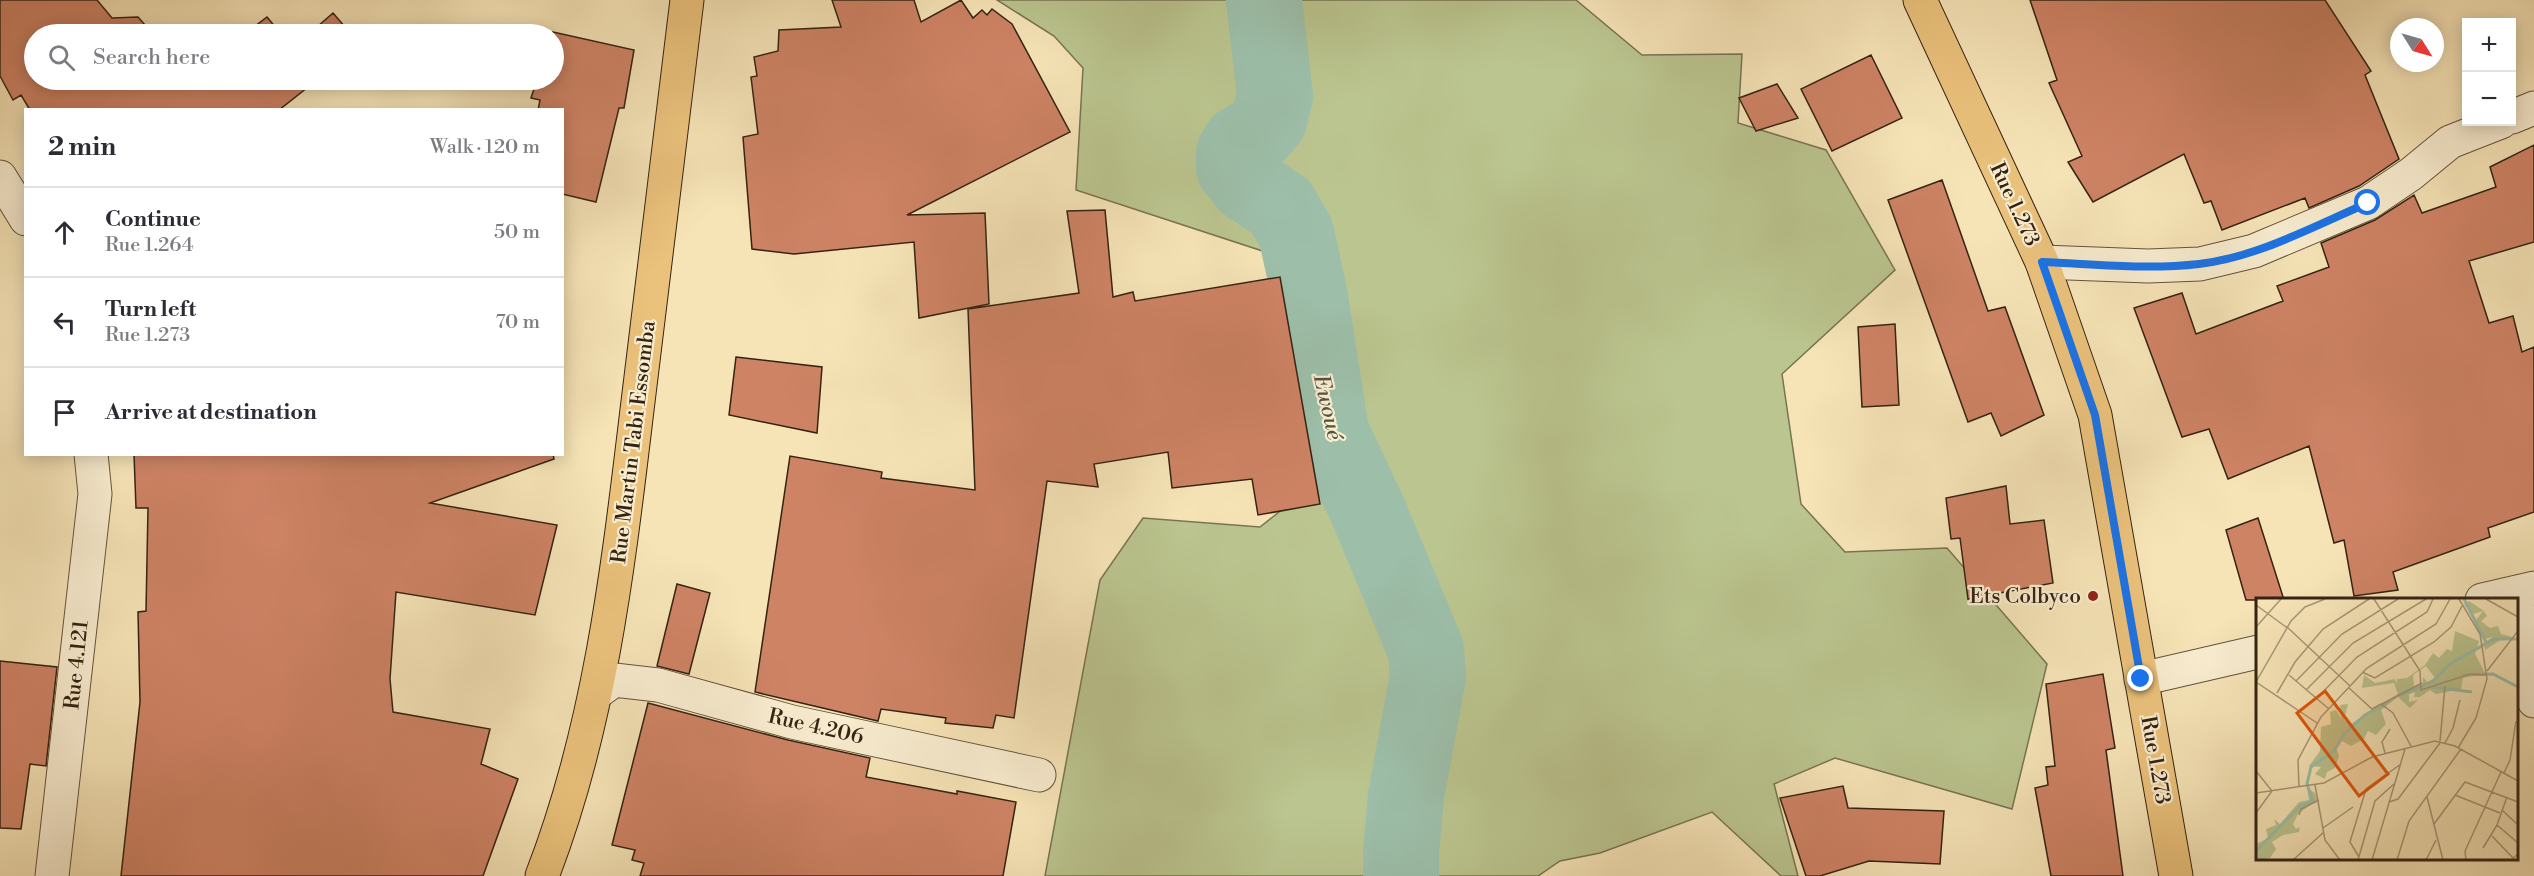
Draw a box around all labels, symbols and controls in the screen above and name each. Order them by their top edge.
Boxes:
north arrow [2390,18,2444,72]
map controls [2462,18,2516,126]
button: + [2462,18,2516,72]
search box [24,24,564,90]
icon: search [45,41,78,74]
text: Search here [93,44,210,71]
button: − [2462,72,2516,126]
text: 2 min [48,131,116,163]
text: Walk · 120 m [430,135,540,160]
street label: Rue 1.273 [1983,158,2045,250]
route start [2354,189,2380,215]
text: Continue [105,206,201,233]
icon: ahead [48,216,81,249]
text: 50 m [494,220,540,245]
text: Rue 1.264 [105,233,194,258]
text: Turn left [105,296,196,323]
icon: left [48,306,81,339]
text: 70 m [496,310,540,335]
street label: Rue Martin Tabi Essomba [606,319,662,565]
text: Rue 1.273 [105,323,190,348]
water label: Ewoué [1307,371,1348,444]
icon: arrive [48,396,81,429]
text: Arrive at destination [105,399,317,426]
place label: Ets Colbyco [1969,584,2081,610]
marker: Ets Colbyco [2086,589,2100,603]
inset map [2256,598,2519,861]
street label: Rue 4.121 [59,619,95,711]
route end [2127,665,2153,691]
street label: Rue 4.206 [765,703,866,751]
street label: Rue 1.273 [2134,714,2176,806]

